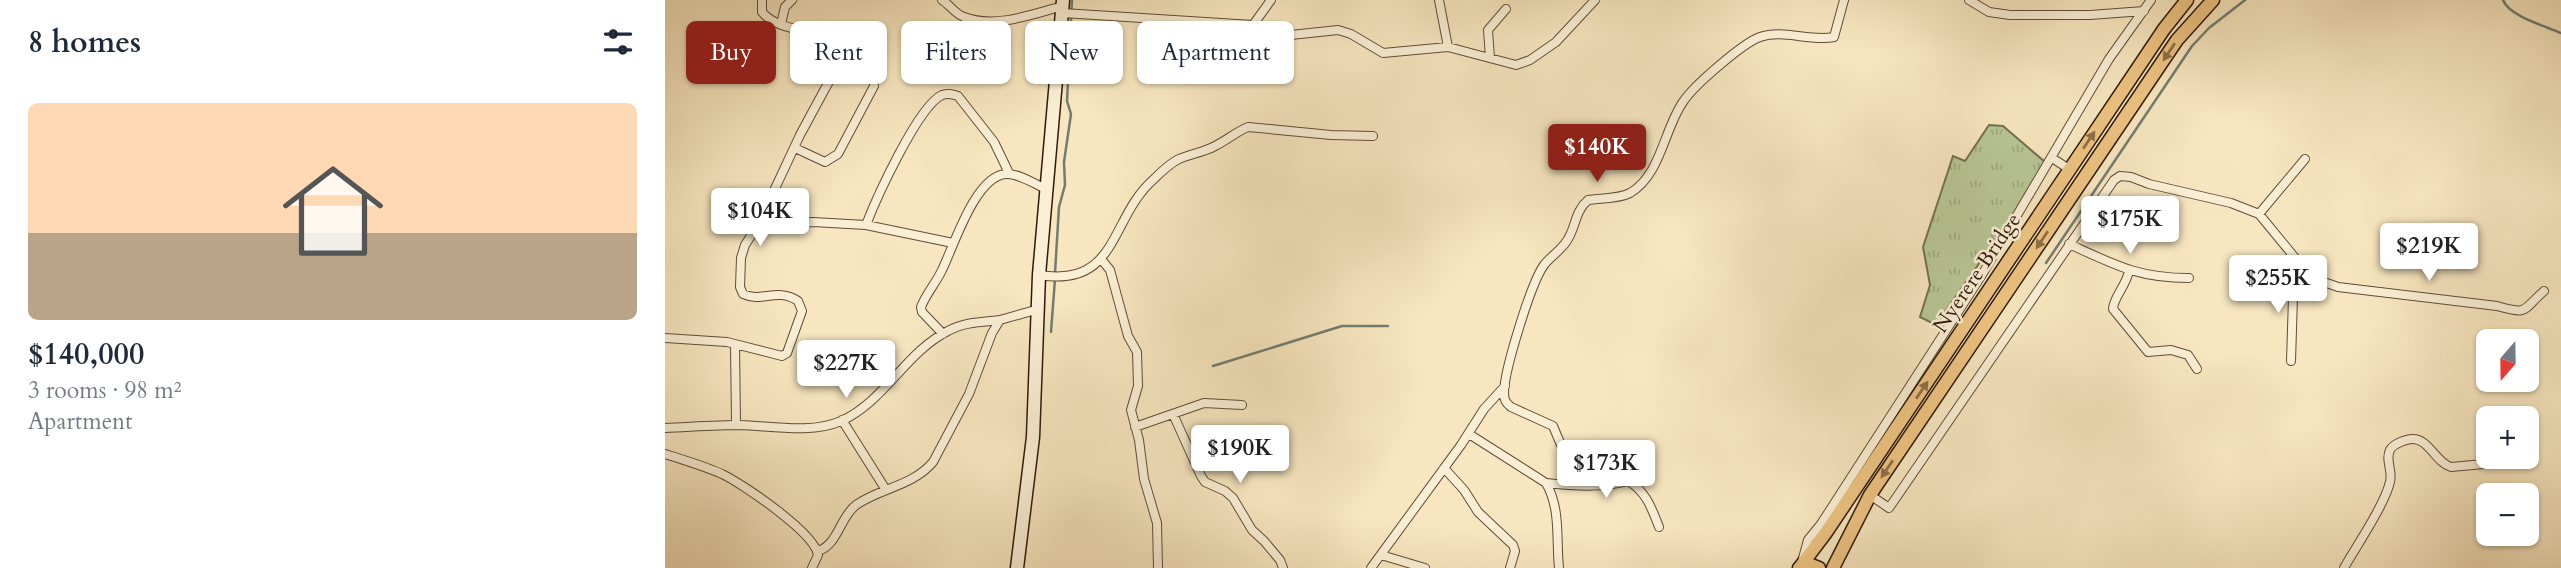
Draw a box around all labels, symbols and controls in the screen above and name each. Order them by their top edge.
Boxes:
chip: Buy [686,21,776,84]
chip: Rent [790,21,887,84]
chip: Filters [901,21,1011,84]
chip: New [1025,21,1123,84]
chip: Apartment [1137,21,1294,84]
text: 8 homes [28,22,141,63]
icon: filters [599,23,637,61]
one-way arrow [2163,42,2176,61]
pin: $140K [1548,124,1646,184]
text: $140K [1564,131,1630,162]
one-way arrow [2082,131,2096,149]
icon: home [270,148,396,274]
pin: $104K [711,188,809,248]
text: $104K [727,195,793,226]
pin: $175K [2081,196,2179,256]
text: $175K [2097,203,2163,234]
street label: Nyerere Bridge [1926,207,2028,339]
pin: $219K [2380,224,2478,283]
text: $219K [2396,230,2462,261]
one-way arrow [2035,231,2049,249]
pin: $255K [2229,256,2327,315]
text: $255K [2245,262,2311,293]
north arrow [2476,329,2539,392]
map controls [2476,329,2539,546]
text: $140,000 [28,334,144,375]
pin: $227K [797,340,895,400]
text: $227K [813,347,879,378]
text: 3 rooms · 98 m² [28,375,181,406]
one-way arrow [1915,380,1928,400]
text: Apartment [28,406,132,437]
button: + [2476,406,2539,469]
pin: $190K [1191,426,1289,485]
text: $190K [1207,432,1273,463]
pin: $173K [1557,440,1655,500]
text: $173K [1573,447,1639,478]
one-way arrow [1881,460,1894,479]
button: − [2476,483,2539,546]

